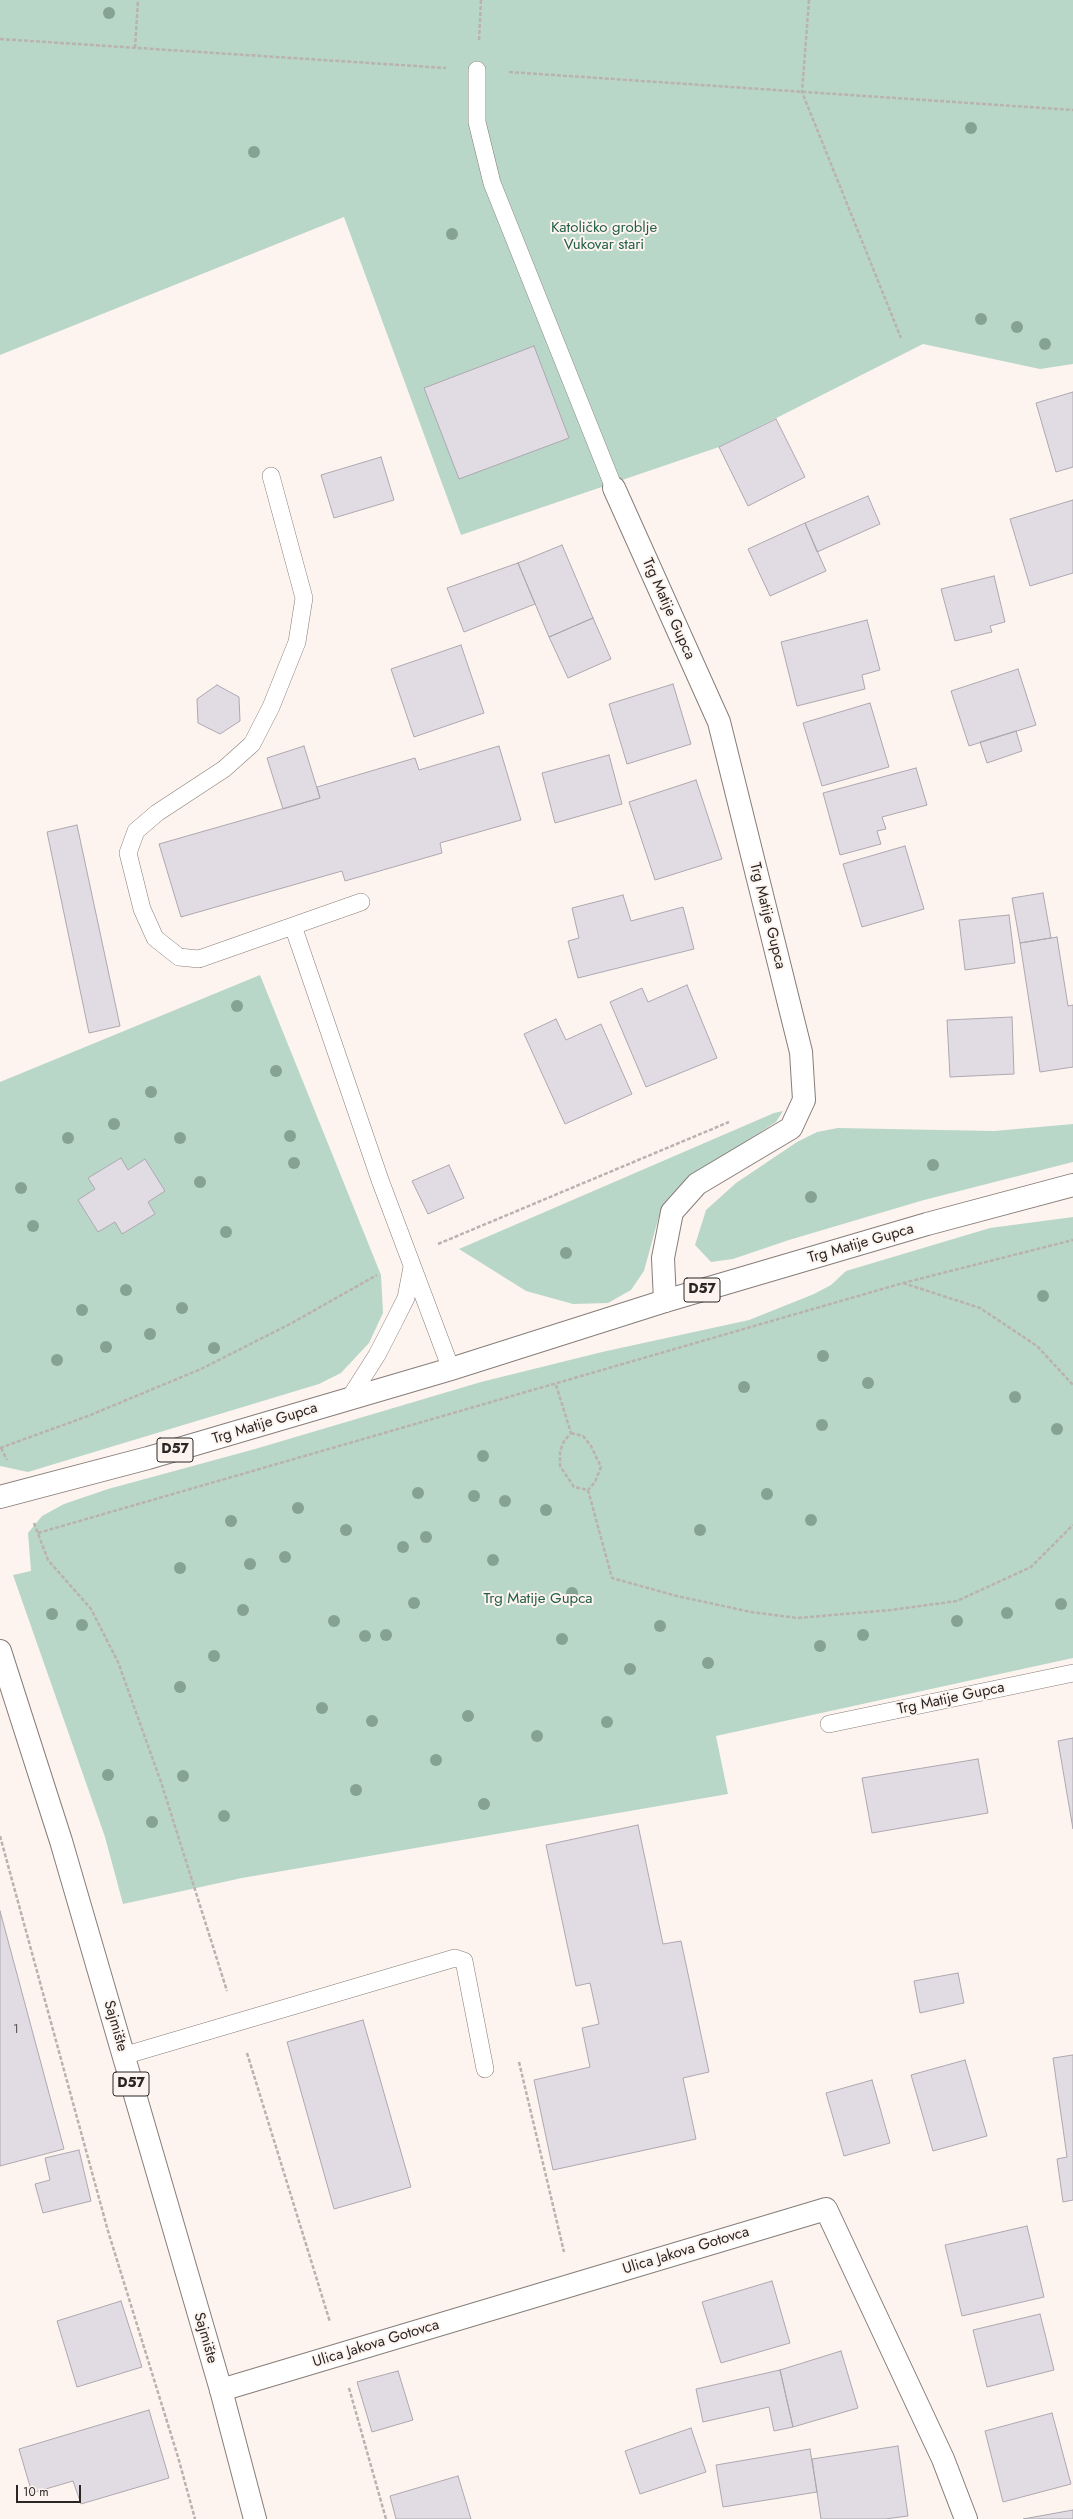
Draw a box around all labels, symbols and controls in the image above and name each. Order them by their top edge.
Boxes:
park label: Katoličko groblje Vukovar stari [551,219,657,254]
street label: Trg Matije Gupca [638,556,698,662]
street label: Trg Matije Gupca [745,861,789,971]
street label: Trg Matije Gupca [806,1220,916,1268]
road number: D57 [684,1278,720,1302]
street label: Trg Matije Gupca [210,1399,320,1449]
road number: D57 [157,1438,193,1462]
park label: Trg Matije Gupca [483,1590,593,1608]
street label: Trg Matije Gupca [896,1679,1006,1719]
street label: Sajmište [99,1998,131,2054]
house number: 1 [13,2022,19,2038]
road number: D57 [113,2072,149,2096]
street label: Ulica Jakova Gotovca [621,2223,751,2279]
street label: Sajmište [189,2310,221,2366]
street label: Ulica Jakova Gotovca [311,2316,441,2372]
scale bar [18,2477,83,2503]
text: 10 m [23,2483,49,2501]

